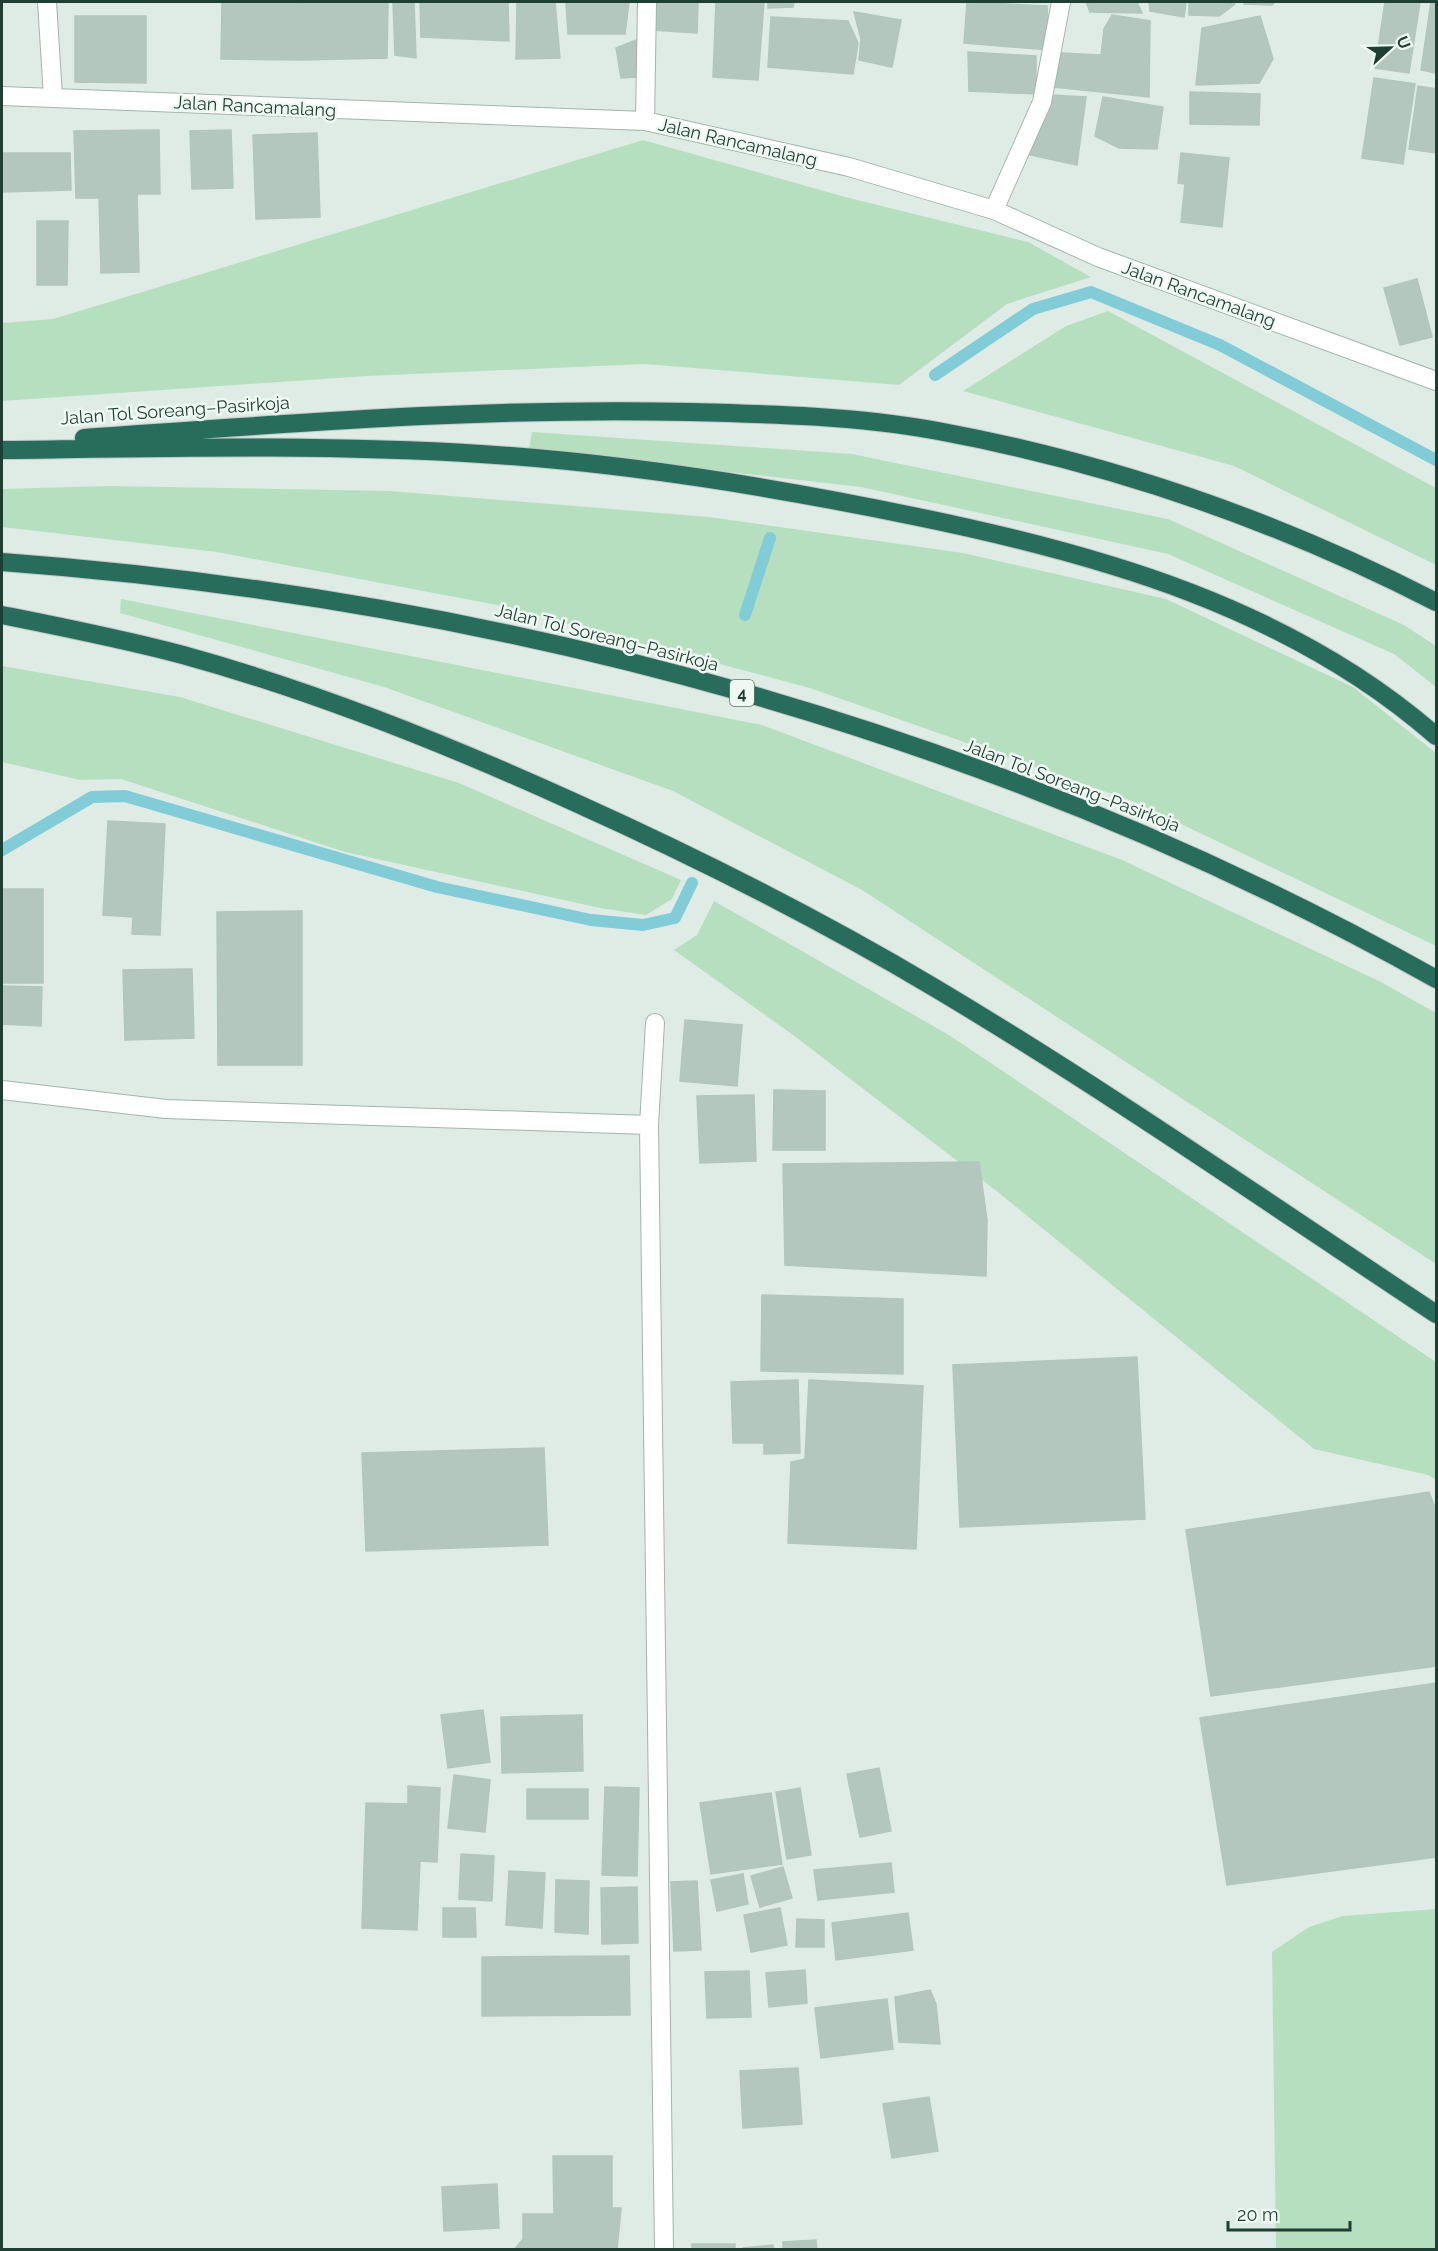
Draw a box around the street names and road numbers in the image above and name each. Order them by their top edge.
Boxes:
street label: Jalan Rancamalang [173,91,337,121]
street label: Jalan Rancamalang [657,114,819,170]
street label: Jalan Rancamalang [1119,256,1279,332]
street label: Jalan Tol Soreang–Pasirkoja [60,392,290,428]
street label: Jalan Tol Soreang–Pasirkoja [493,599,721,675]
road number: 4 [730,680,754,706]
street label: Jalan Tol Soreang–Pasirkoja [961,734,1183,836]

